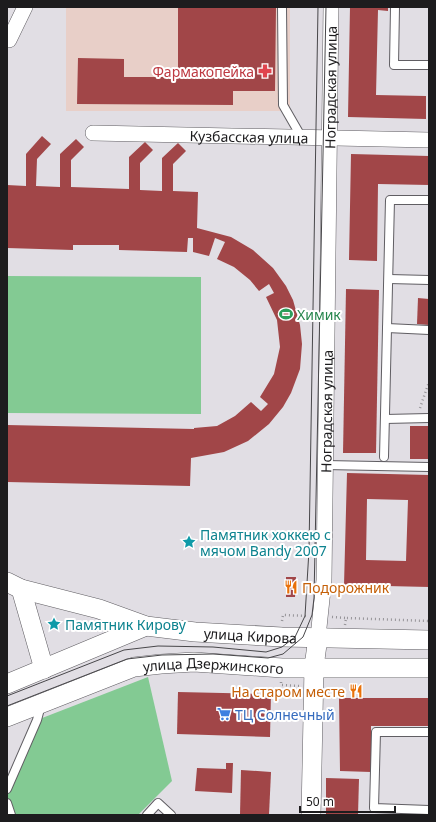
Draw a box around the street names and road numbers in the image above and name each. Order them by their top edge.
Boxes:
street label: Ноградская улица [320,26,340,149]
street label: Кузбасская улица [189,126,309,147]
street label: Ноградская улица [316,350,336,473]
street label: улица Кирова [203,623,297,647]
street label: улица Дзержинского [142,652,284,678]

